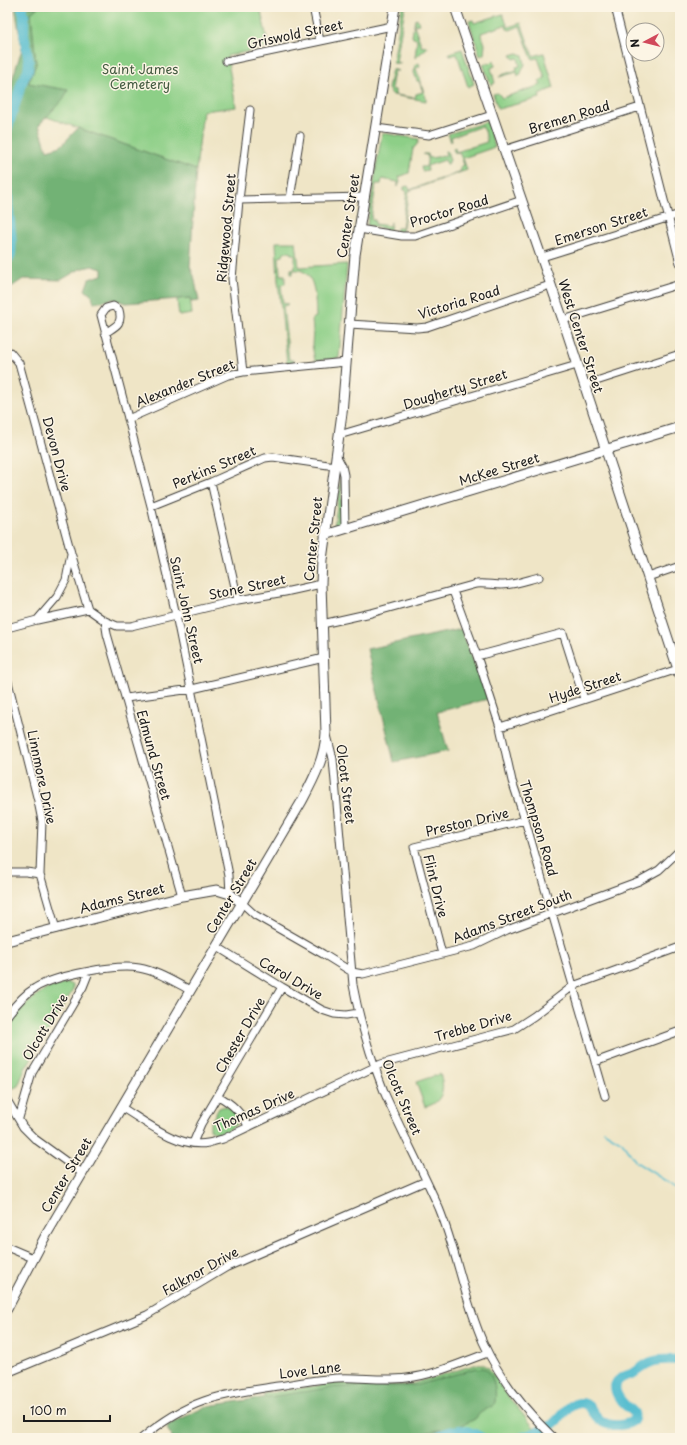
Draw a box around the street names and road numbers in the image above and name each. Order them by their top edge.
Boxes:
street label: Griswold Street [245,14,344,53]
street label: Bremen Road [526,95,612,138]
street label: Center Street [331,172,364,259]
street label: Ridgewood Street [211,173,240,283]
street label: Proctor Road [407,190,491,232]
street label: Emerson Street [552,202,650,250]
street label: West Center Street [554,276,609,395]
street label: Victoria Road [416,280,502,323]
street label: Alexander Street [132,354,237,411]
street label: Dougherty Street [401,364,509,413]
street label: Devon Drive [38,414,77,494]
street label: Perkins Street [169,440,258,493]
street label: McKee Street [456,447,541,490]
street label: Center Street [299,496,326,582]
street label: Saint John Street [166,554,209,665]
street label: Stone Street [207,569,287,604]
street label: Hyde Street [546,666,623,707]
street label: Edmund Street [133,708,176,802]
street label: Linnmore Drive [23,728,62,826]
street label: Olcott Street [332,743,361,825]
street label: Thompson Road [516,777,563,878]
street label: Preston Drive [423,803,511,840]
street label: Flint Drive [419,852,454,920]
street label: Center Street [201,854,261,937]
street label: Adams Street [77,878,166,917]
street label: Adams Street South [449,884,574,947]
street label: Carol Drive [256,952,327,1004]
street label: Olcott Drive [17,990,72,1064]
street label: Chester Drive [210,993,269,1076]
street label: Trebbe Drive [432,1005,514,1046]
street label: Olcott Street [378,1056,427,1138]
street label: Thomas Drive [210,1083,297,1136]
street label: Center Street [36,1133,96,1216]
street label: Falknor Drive [158,1242,241,1299]
street label: Love Lane [278,1356,342,1383]

